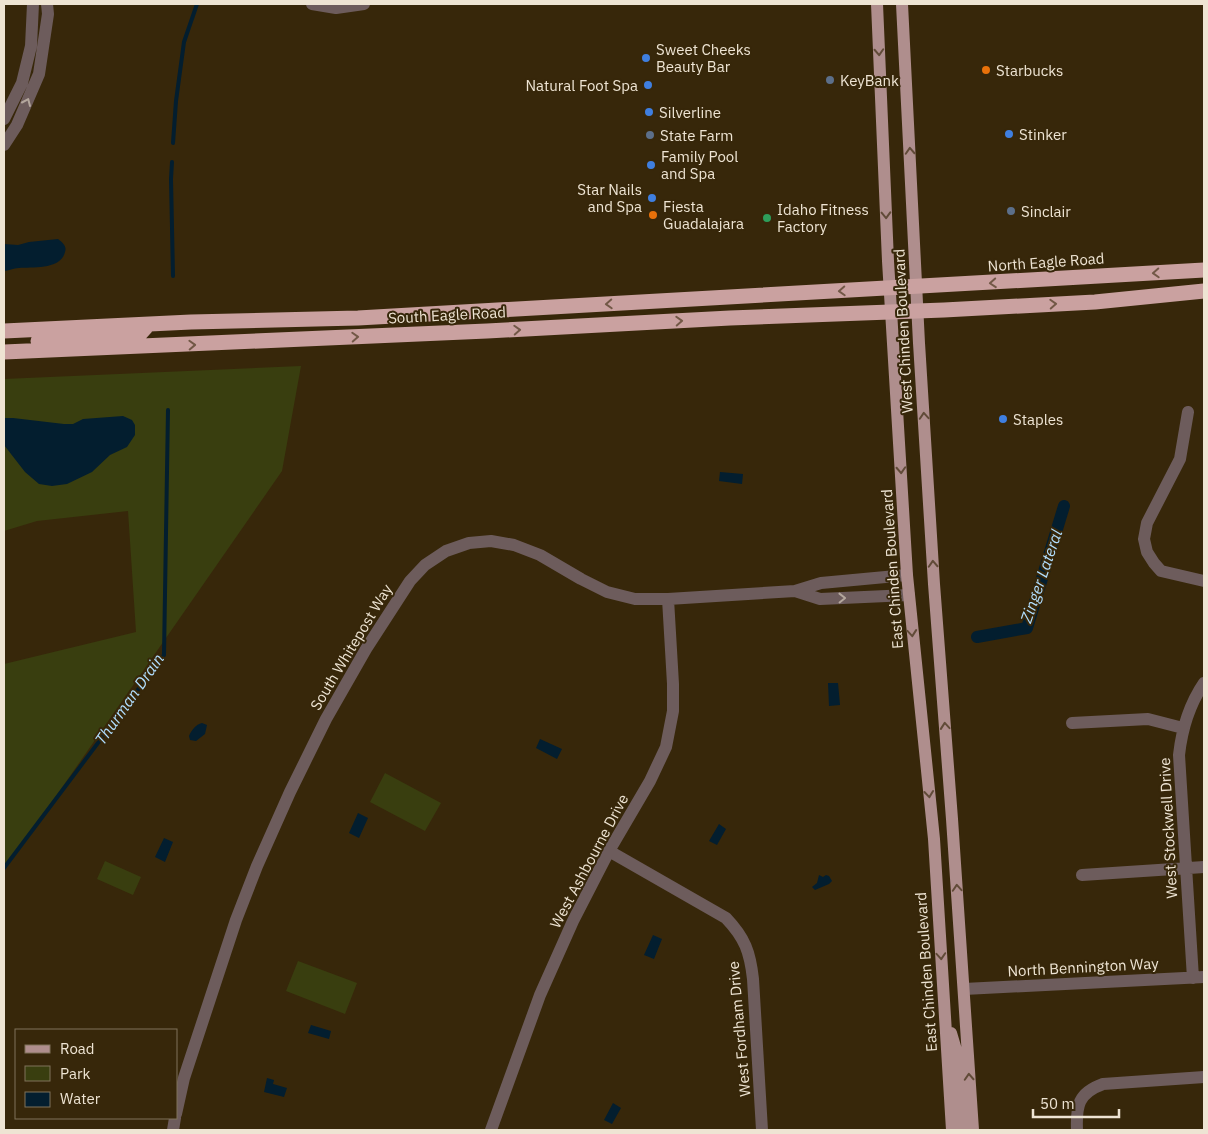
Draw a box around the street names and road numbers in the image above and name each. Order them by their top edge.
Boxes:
street label: West Chinden Boulevard [889,248,917,414]
street label: North Eagle Road [987,248,1105,276]
street label: South Eagle Road [388,302,506,328]
street label: East Chinden Boulevard [877,488,907,650]
street label: South Whitepost Way [306,580,396,714]
street label: West Stockwell Drive [1155,757,1181,899]
street label: West Ashbourne Drive [546,791,632,931]
street label: East Chinden Boulevard [911,891,941,1053]
street label: North Bennington Way [1007,954,1160,980]
street label: West Fordham Drive [724,960,754,1098]

